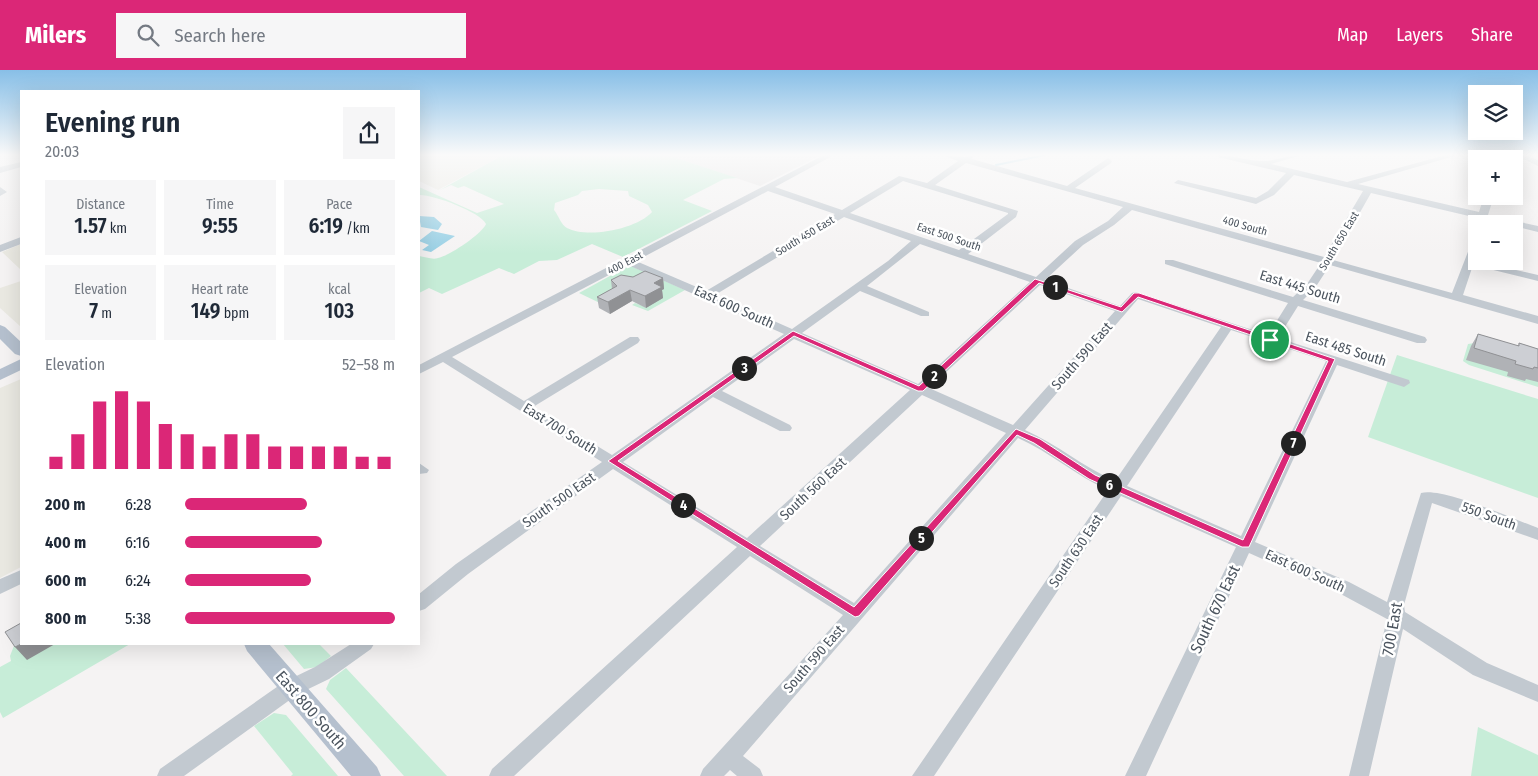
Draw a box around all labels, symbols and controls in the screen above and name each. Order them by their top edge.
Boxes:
search box [116,13,466,58]
text: Milers [25,21,86,49]
icon: search [134,21,162,49]
text: Search here [174,24,266,47]
text: Map [1337,24,1368,46]
text: Layers [1396,24,1443,46]
text: Share [1471,24,1513,46]
map controls [1468,85,1523,270]
button: layers [1468,85,1523,140]
text: Evening run [45,106,180,139]
button: share [343,107,395,159]
text: 20:03 [45,142,79,161]
button: + [1468,150,1523,205]
text: Distance [76,196,125,213]
text: Time [206,196,234,213]
text: Pace [326,196,352,213]
street label: South 650 East [1316,209,1362,273]
text: 1.57 [74,213,106,239]
text: 9:55 [202,213,238,239]
text: 6:19 [309,213,343,239]
street label: South 450 East [773,213,837,259]
street label: 400 South [1221,213,1269,239]
button: − [1468,215,1523,270]
text: km [106,220,127,237]
text: /km [343,220,370,237]
street label: East 500 South [915,220,983,254]
street label: 400 East [605,248,645,277]
street label: East 445 South [1257,267,1343,307]
pin: 1 [1042,274,1068,300]
text: 1 [1053,279,1058,296]
text: Elevation [74,281,127,298]
text: Heart rate [191,281,249,298]
text: kcal [328,281,351,298]
street label: East 600 South [692,282,776,332]
text: 7 [89,298,98,324]
text: 149 [191,298,220,324]
text: 103 [324,298,354,324]
text: m [98,305,112,322]
text: bpm [220,305,249,322]
street label: South 590 East [1048,318,1116,393]
pin [1249,319,1291,361]
icon: arrive [1256,326,1284,354]
street label: East 485 South [1303,328,1389,370]
text: Elevation [45,355,105,374]
text: 52–58 m [342,355,395,374]
pin: 3 [732,356,756,380]
text: 3 [741,360,748,377]
pin: 2 [922,364,946,388]
text: 2 [931,368,938,385]
street label: East 700 South [520,400,600,458]
pin: 7 [1280,430,1306,456]
text: 7 [1291,435,1296,452]
street label: South 560 East [776,454,850,524]
street label: South 500 East [519,468,599,531]
pin: 6 [1096,472,1122,498]
text: 6 [1106,477,1113,494]
pin: 4 [670,492,696,518]
text: 200 m [45,495,85,514]
text: 6:28 [125,495,151,514]
text: 4 [680,497,687,514]
street label: 550 South [1459,498,1519,534]
street label: South 630 East [1045,511,1107,591]
pin: 5 [908,526,934,550]
text: 5 [918,530,925,547]
text: 400 m [45,533,86,552]
text: 6:16 [125,533,150,552]
street label: East 600 South [1263,546,1347,596]
street label: South 670 East [1186,561,1244,656]
text: 600 m [45,571,86,590]
text: 6:24 [125,571,151,590]
street label: 700 East [1378,600,1406,657]
text: 800 m [45,609,86,628]
text: 5:38 [125,609,151,628]
street label: South 590 East [780,621,848,696]
street label: East 800 South [272,667,350,753]

